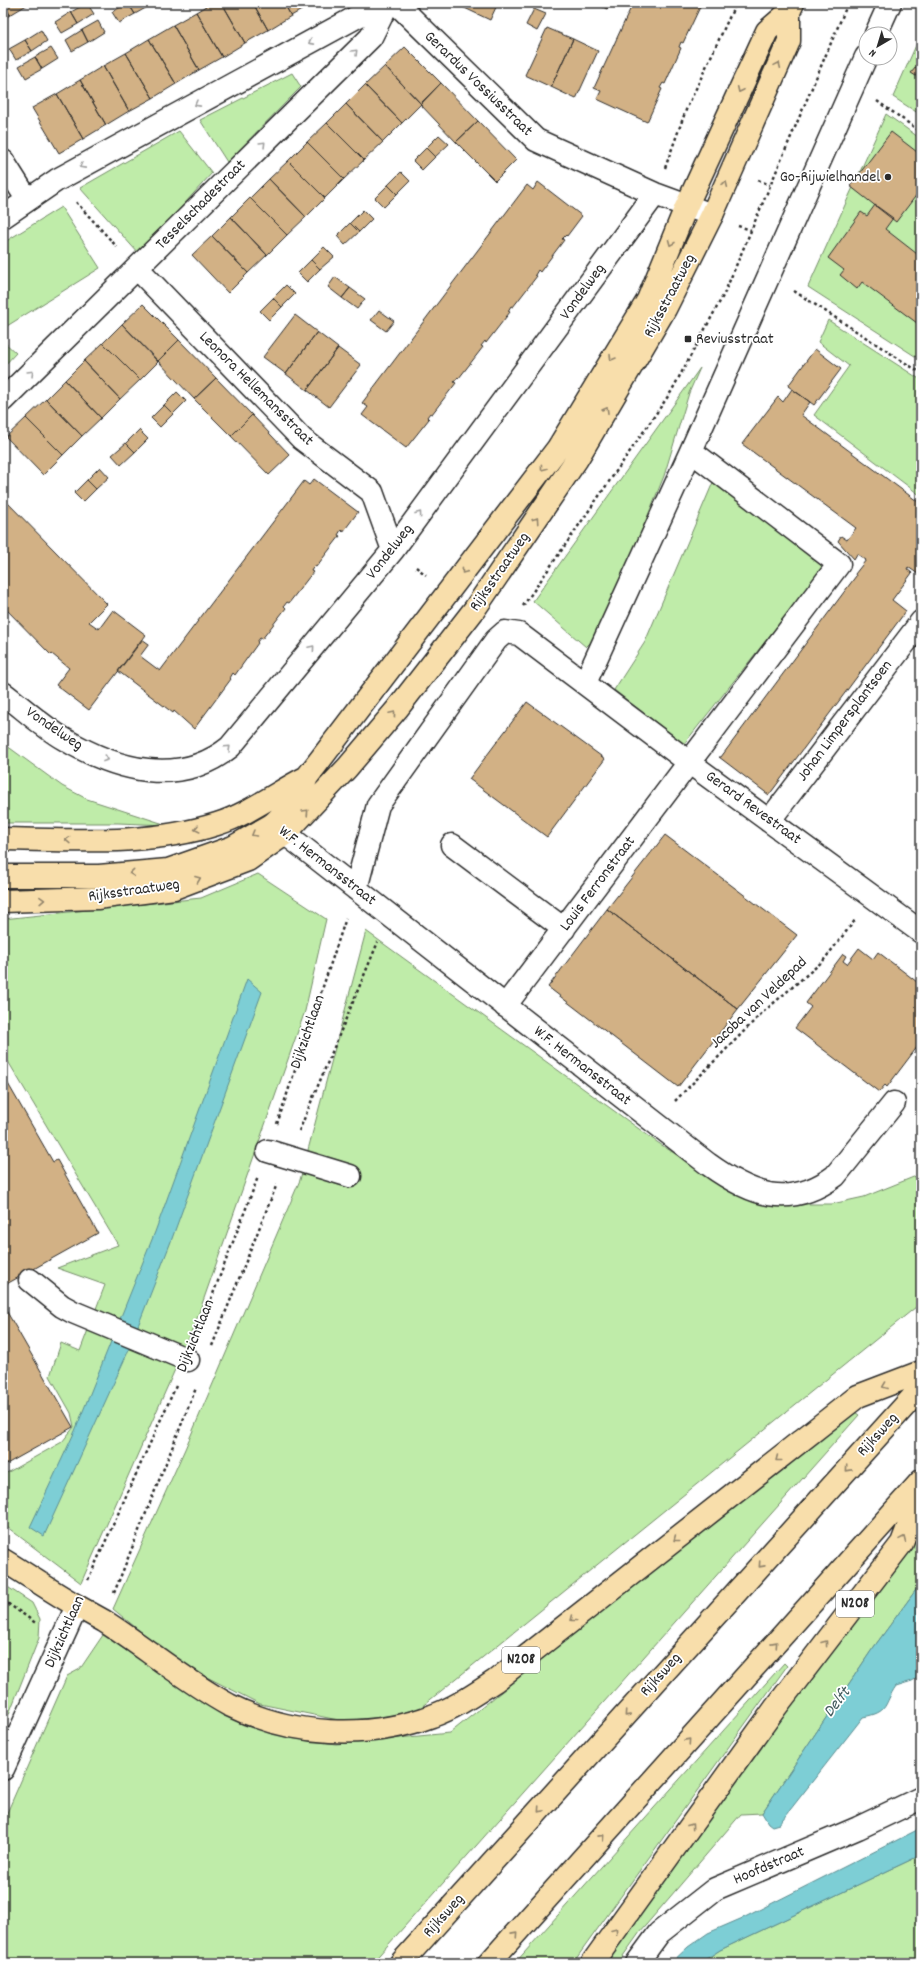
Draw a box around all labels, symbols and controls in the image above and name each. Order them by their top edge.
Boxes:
street label: Gerardus Vossiusstraat [418,26,538,142]
north arrow [858,26,898,66]
one-way arrow [308,37,315,44]
text: N [866,44,880,60]
one-way arrow [350,49,358,57]
one-way arrow [773,62,781,70]
one-way arrow [737,86,745,94]
one-way arrow [193,99,201,107]
one-way arrow [258,141,266,149]
street label: Tesselschadestraat [151,154,252,255]
one-way arrow [79,162,87,169]
place label: Go-Rijwielhandel [780,166,880,189]
marker: Go-Rijwielhandel [883,172,893,182]
one-way arrow [720,181,728,188]
one-way arrow [668,239,676,246]
street label: Rijksstraatweg [638,250,702,342]
street label: Vondelweg [555,259,611,325]
street label: Leonora Hellemansstraat [193,326,319,452]
place label: Reviusstraat [696,328,774,351]
marker: Reviusstraat [683,334,693,344]
one-way arrow [610,354,617,361]
one-way arrow [26,370,34,378]
one-way arrow [601,407,608,414]
one-way arrow [540,464,548,471]
one-way arrow [415,511,422,518]
one-way arrow [531,517,539,524]
street label: Vondelweg [361,519,419,585]
street label: Rijksstraatweg [464,528,536,616]
one-way arrow [462,567,469,574]
one-way arrow [307,646,314,653]
street label: Johan Limpersplantsoen [792,656,898,786]
street label: Vondelweg [21,701,87,757]
one-way arrow [388,712,395,719]
one-way arrow [223,745,231,752]
one-way arrow [102,755,109,763]
street label: Gerard Revestraat [700,765,806,851]
one-way arrow [302,809,309,816]
street label: W.F. Hermansstraat [273,820,381,912]
one-way arrow [194,825,200,833]
one-way arrow [251,830,258,837]
street label: Louis Ferronstraat [555,832,642,936]
one-way arrow [65,836,71,844]
one-way arrow [129,869,135,878]
street label: Rijksstraatweg [87,873,181,909]
one-way arrow [194,875,201,883]
one-way arrow [39,895,45,904]
street label: Jacoba van Veldepad [705,952,813,1054]
street label: Dijkzichtlaan [285,992,331,1072]
street label: W.F. Hermansstraat [528,1020,636,1112]
street label: Dijkzichtlaan [171,1296,221,1376]
one-way arrow [881,1382,888,1390]
street label: Rijksweg [852,1408,904,1462]
one-way arrow [776,1454,783,1461]
one-way arrow [845,1464,853,1472]
one-way arrow [673,1534,680,1541]
one-way arrow [898,1535,906,1543]
one-way arrow [758,1560,765,1568]
road number: N208 [836,1591,874,1617]
street label: Dijkzichtlaan [39,1592,91,1672]
one-way arrow [571,1615,578,1622]
one-way arrow [821,1640,828,1647]
one-way arrow [771,1641,778,1649]
road number: N208 [502,1647,540,1673]
street label: Rijksweg [635,1648,687,1702]
water label: Delft [819,1681,859,1723]
one-way arrow [624,1709,631,1716]
one-way arrow [684,1738,691,1745]
one-way arrow [537,1805,544,1813]
one-way arrow [686,1823,694,1830]
one-way arrow [597,1834,604,1842]
street label: Hoofdstraat [730,1841,808,1891]
street label: Rijksweg [418,1889,470,1943]
one-way arrow [610,1929,617,1936]
one-way arrow [510,1931,517,1939]

